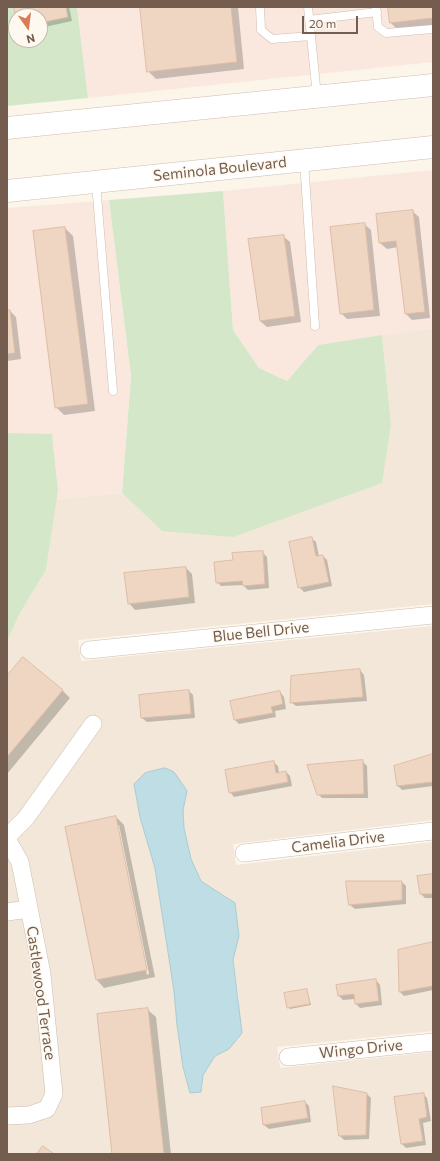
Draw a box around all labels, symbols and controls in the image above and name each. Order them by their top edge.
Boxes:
north arrow [8,8,48,48]
scale bar [304,8,360,34]
text: 20 m [309,16,336,30]
text: N [25,32,36,46]
street label: Seminola Boulevard [152,153,288,185]
street label: Blue Bell Drive [212,618,310,646]
street label: Camelia Drive [290,827,386,857]
street label: Castlewood Terrace [23,925,59,1061]
street label: Wingo Drive [318,1036,404,1062]

